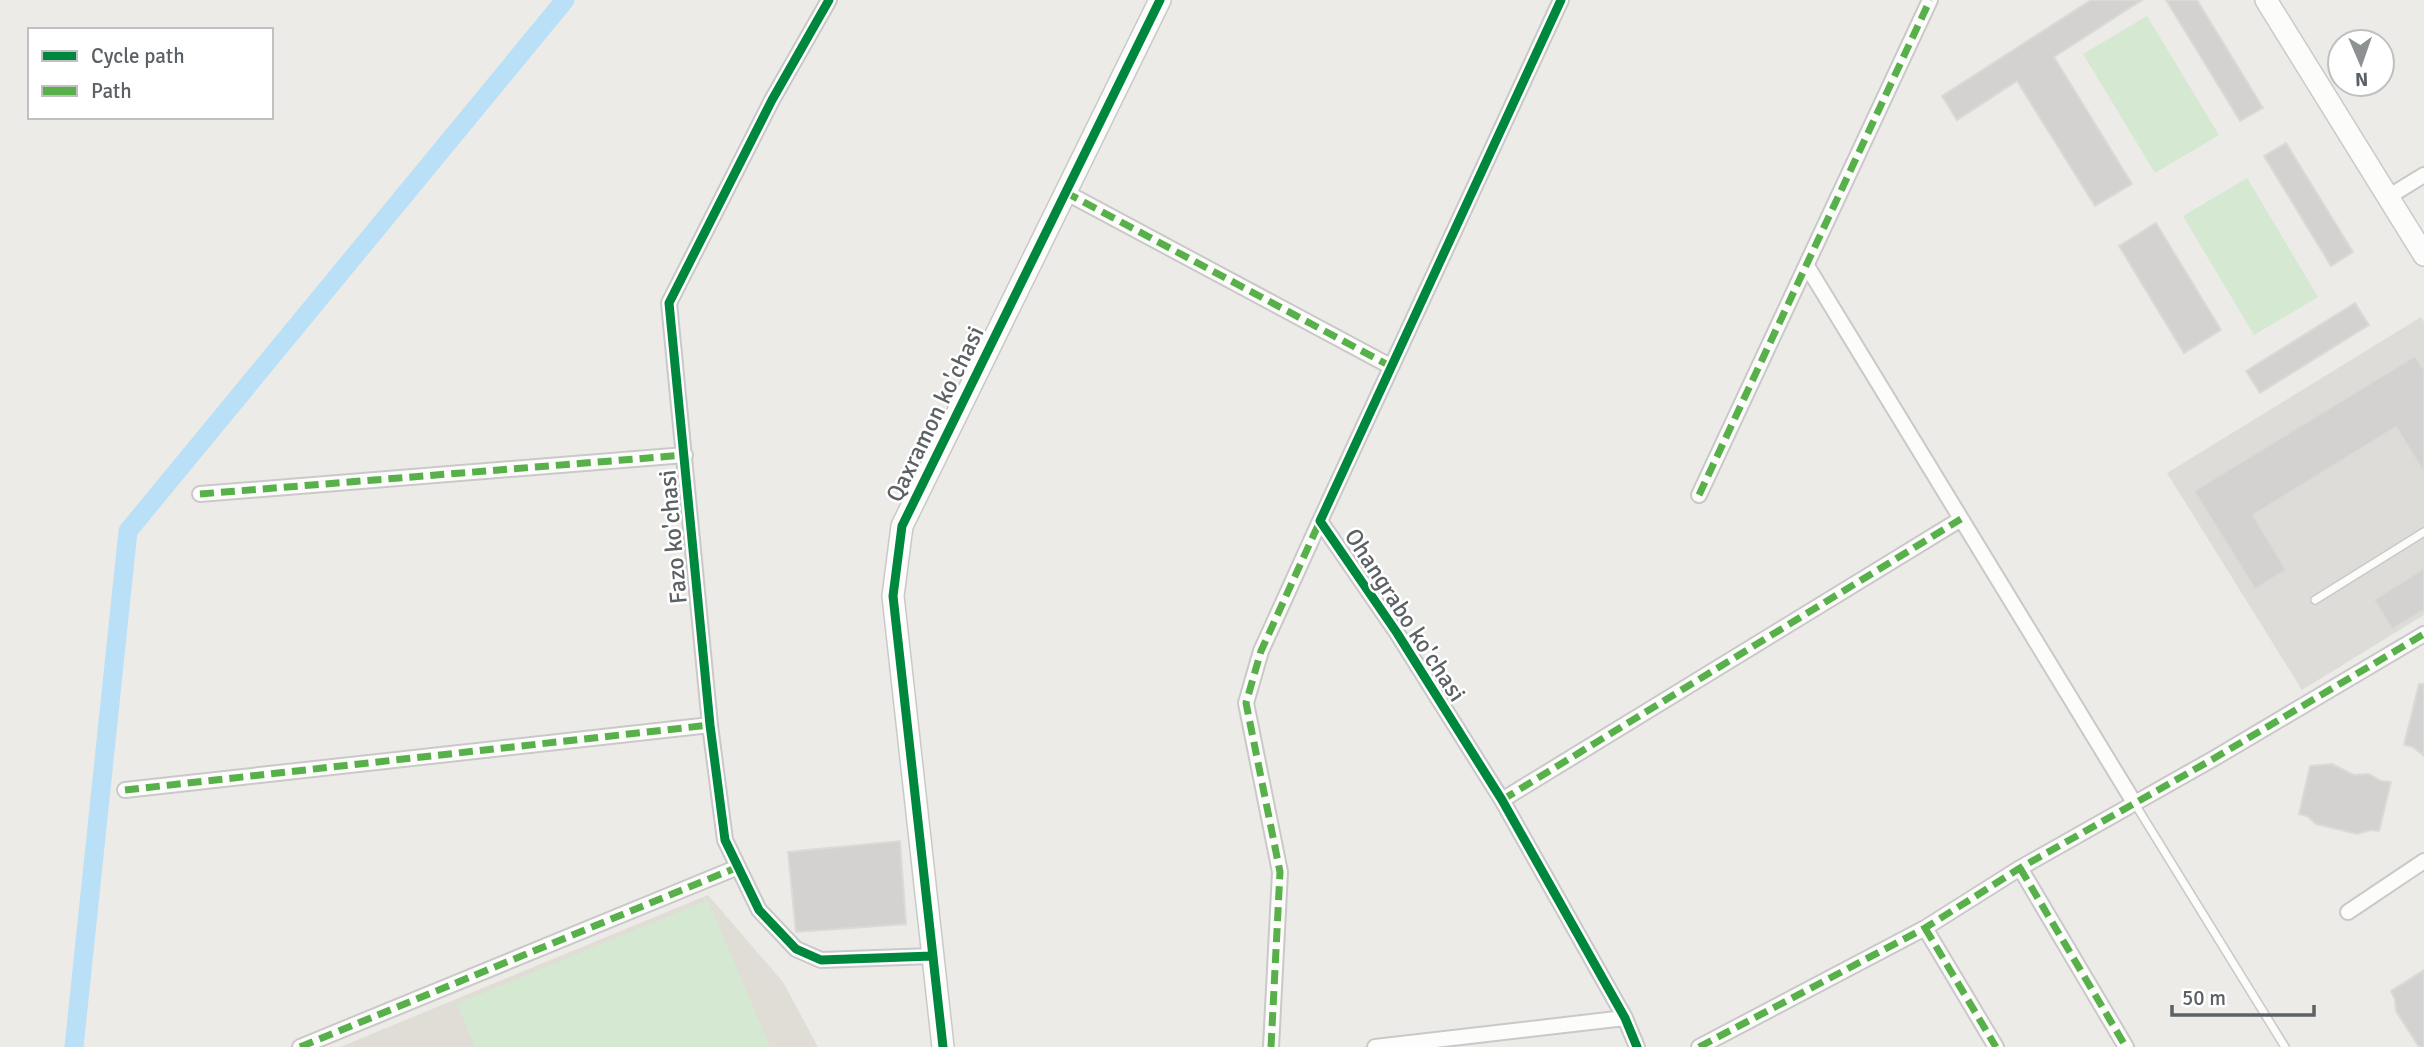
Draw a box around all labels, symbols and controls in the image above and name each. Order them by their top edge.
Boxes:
legend [28,28,273,119]
north arrow [2326,28,2396,98]
text: Cycle path [91,43,185,69]
text: N [2355,67,2369,91]
text: Path [91,78,132,104]
street label: Qaxramon ko'chasi [879,321,991,507]
street label: Fazo ko'chasi [652,469,694,605]
street label: Ohangrabo ko'chasi [1338,523,1472,707]
scale bar [2172,974,2314,1018]
text: 50 m [2182,985,2226,1011]

